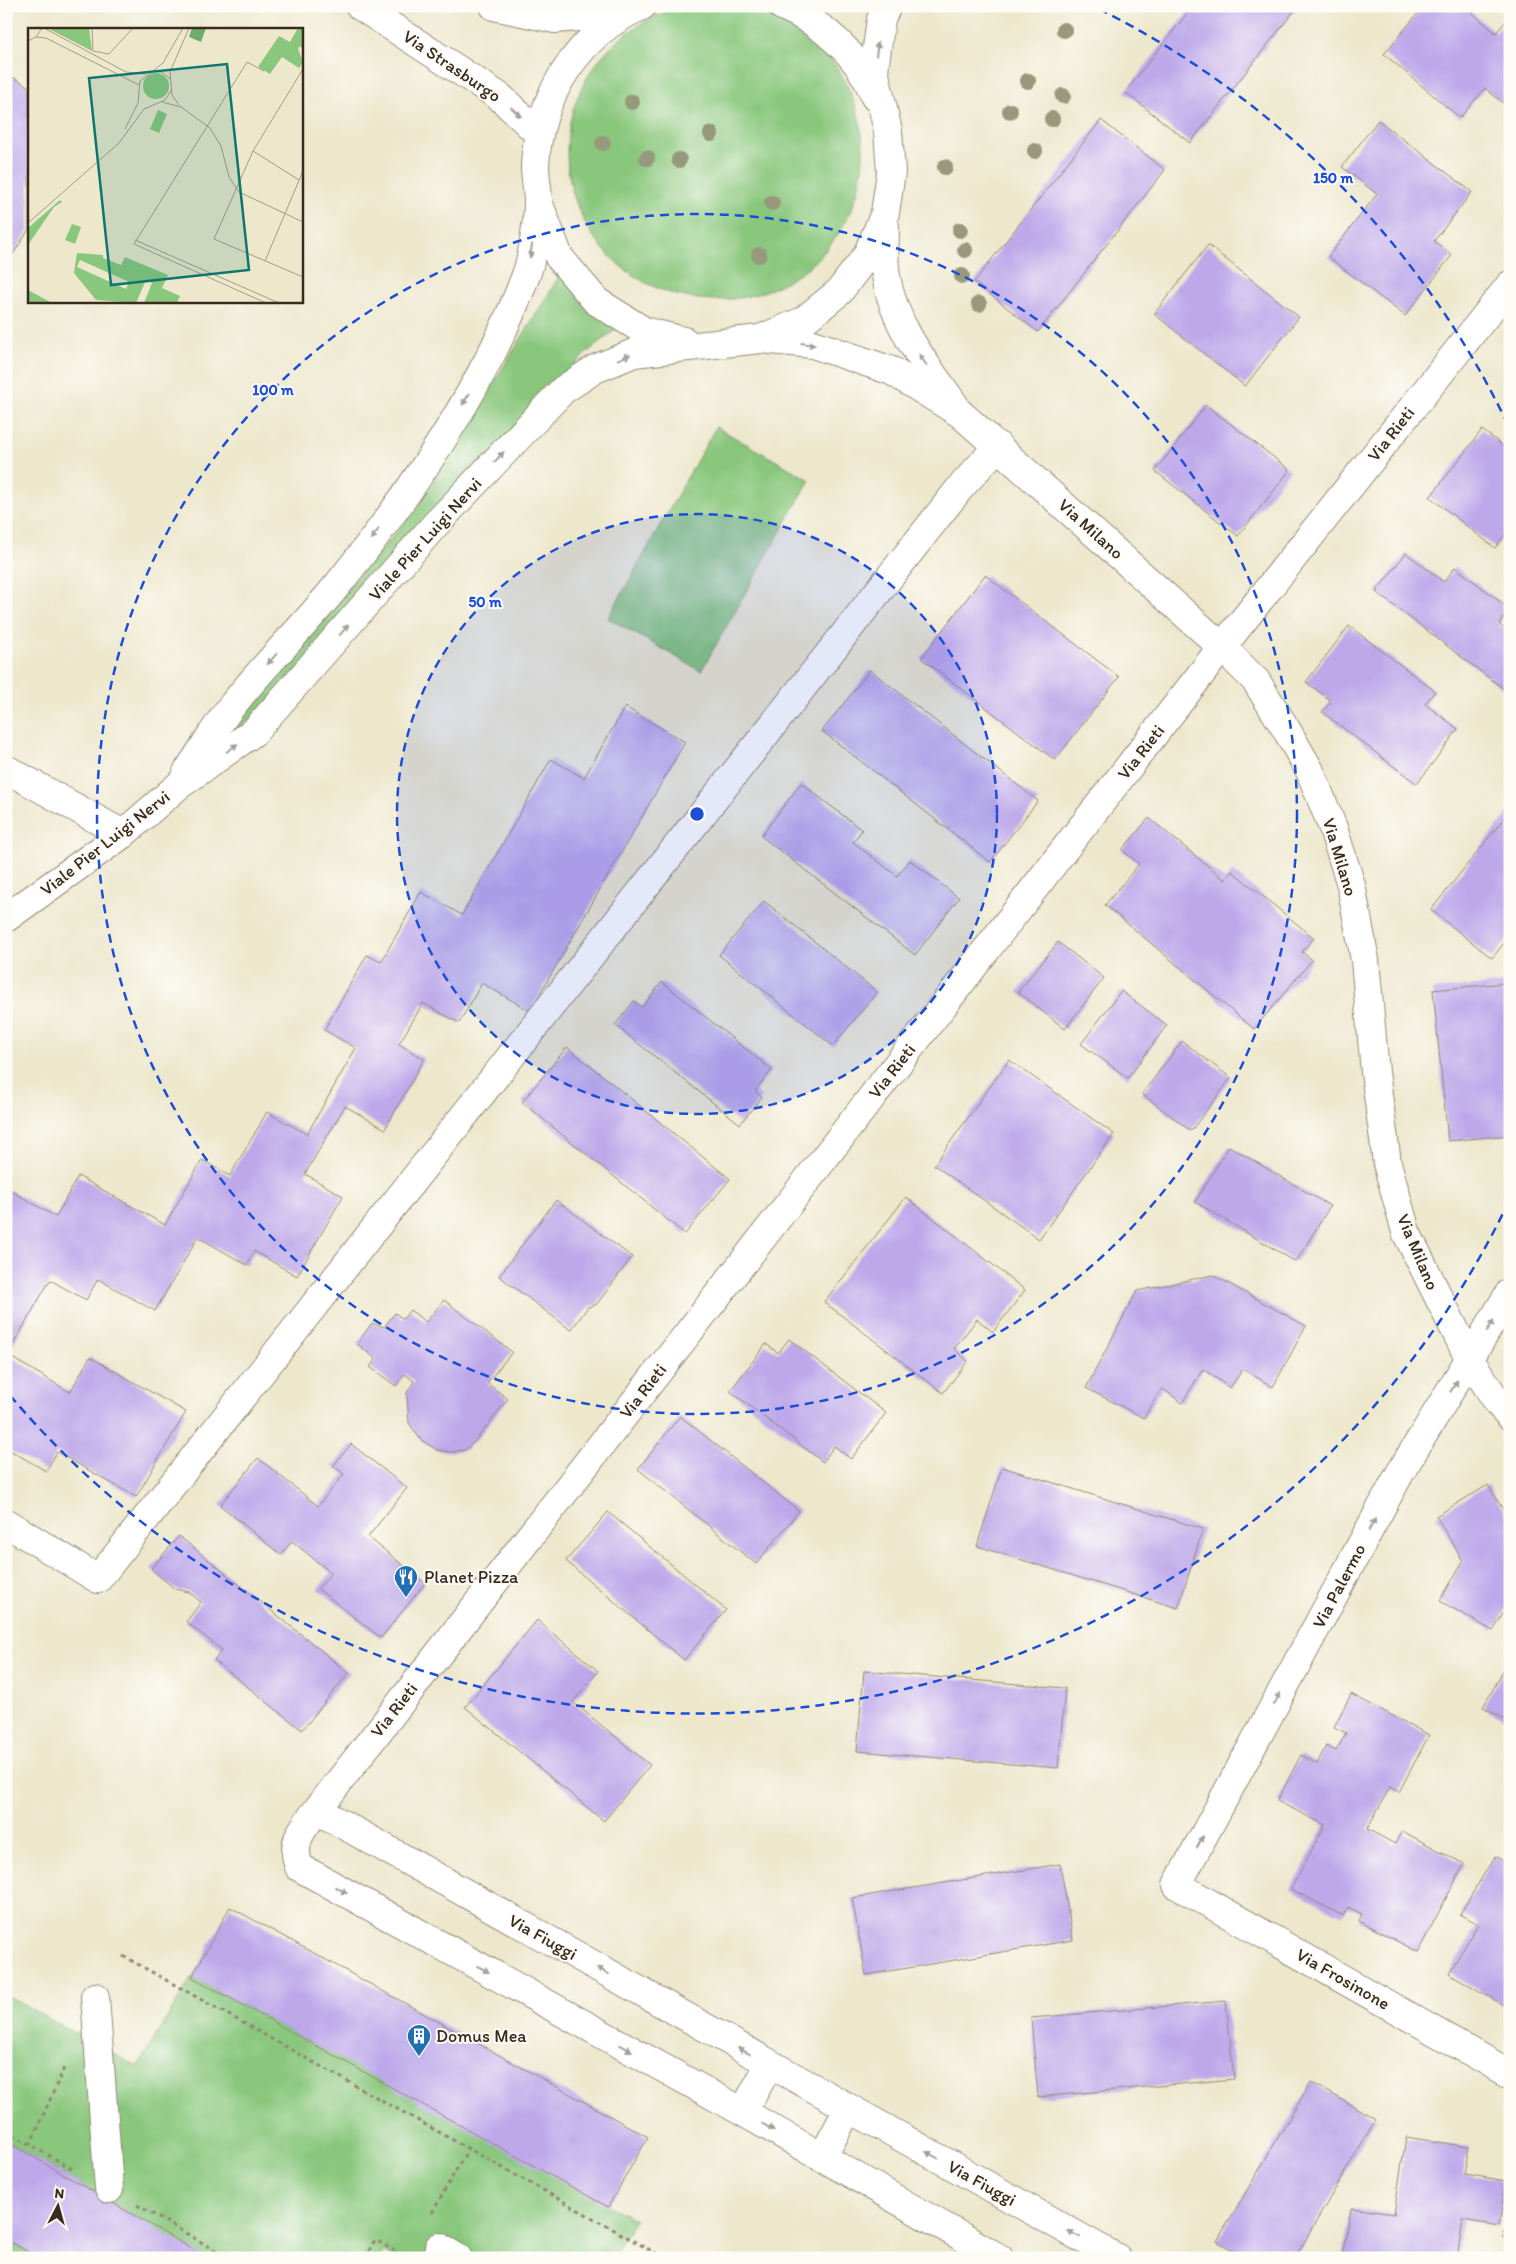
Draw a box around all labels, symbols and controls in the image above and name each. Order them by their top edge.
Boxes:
street label: Via Strasburgo [399,25,505,107]
inset map [28,28,302,302]
one-way arrow [873,41,881,57]
one-way arrow [510,106,522,118]
text: 150 m [1313,169,1353,187]
one-way arrow [526,244,534,260]
one-way arrow [801,340,817,348]
one-way arrow [617,353,632,361]
one-way arrow [918,353,928,366]
text: 100 m [252,381,294,399]
one-way arrow [461,392,470,406]
street label: Via Rieti [1363,402,1419,466]
one-way arrow [493,452,505,464]
street label: Viale Pier Luigi Nervi [364,473,486,605]
street label: Via Milano [1054,494,1128,564]
one-way arrow [370,527,380,541]
text: 50 m [468,593,502,611]
one-way arrow [338,624,349,637]
one-way arrow [266,653,278,665]
street label: Via Rieti [1113,720,1169,784]
one-way arrow [226,743,239,753]
street label: Viale Pier Luigi Nervi [36,785,174,901]
centre of rings [688,805,706,823]
street label: Via Milano [1318,815,1362,899]
street label: Via Rieti [864,1039,920,1103]
street label: Via Milano [1392,1211,1444,1293]
one-way arrow [1485,1320,1494,1333]
street label: Via Rieti [615,1359,671,1423]
one-way arrow [1450,1379,1459,1392]
one-way arrow [1367,1519,1376,1532]
street label: Via Palermo [1308,1540,1370,1632]
restaurant icon: Planet Pizza [393,1564,419,1598]
place label: Planet Pizza [424,1566,519,1588]
street label: Via Rieti [366,1678,422,1742]
one-way arrow [1273,1692,1282,1706]
one-way arrow [1196,1835,1204,1849]
one-way arrow [335,1886,348,1895]
street label: Via Fiuggi [505,1909,581,1965]
street label: Via Frosinone [1292,1943,1394,2015]
one-way arrow [476,1965,491,1973]
one-way arrow [595,1967,610,1975]
building icon: Domus Mea [406,2023,432,2057]
place label: Domus Mea [436,2025,527,2047]
one-way arrow [619,2043,632,2052]
one-way arrow [737,2047,752,2055]
one-way arrow [761,2122,774,2131]
one-way arrow [925,2151,939,2160]
street label: Via Fiuggi [944,2155,1020,2211]
north arrow [32,2182,82,2232]
text: N [54,2185,65,2203]
one-way arrow [1067,2230,1082,2238]

